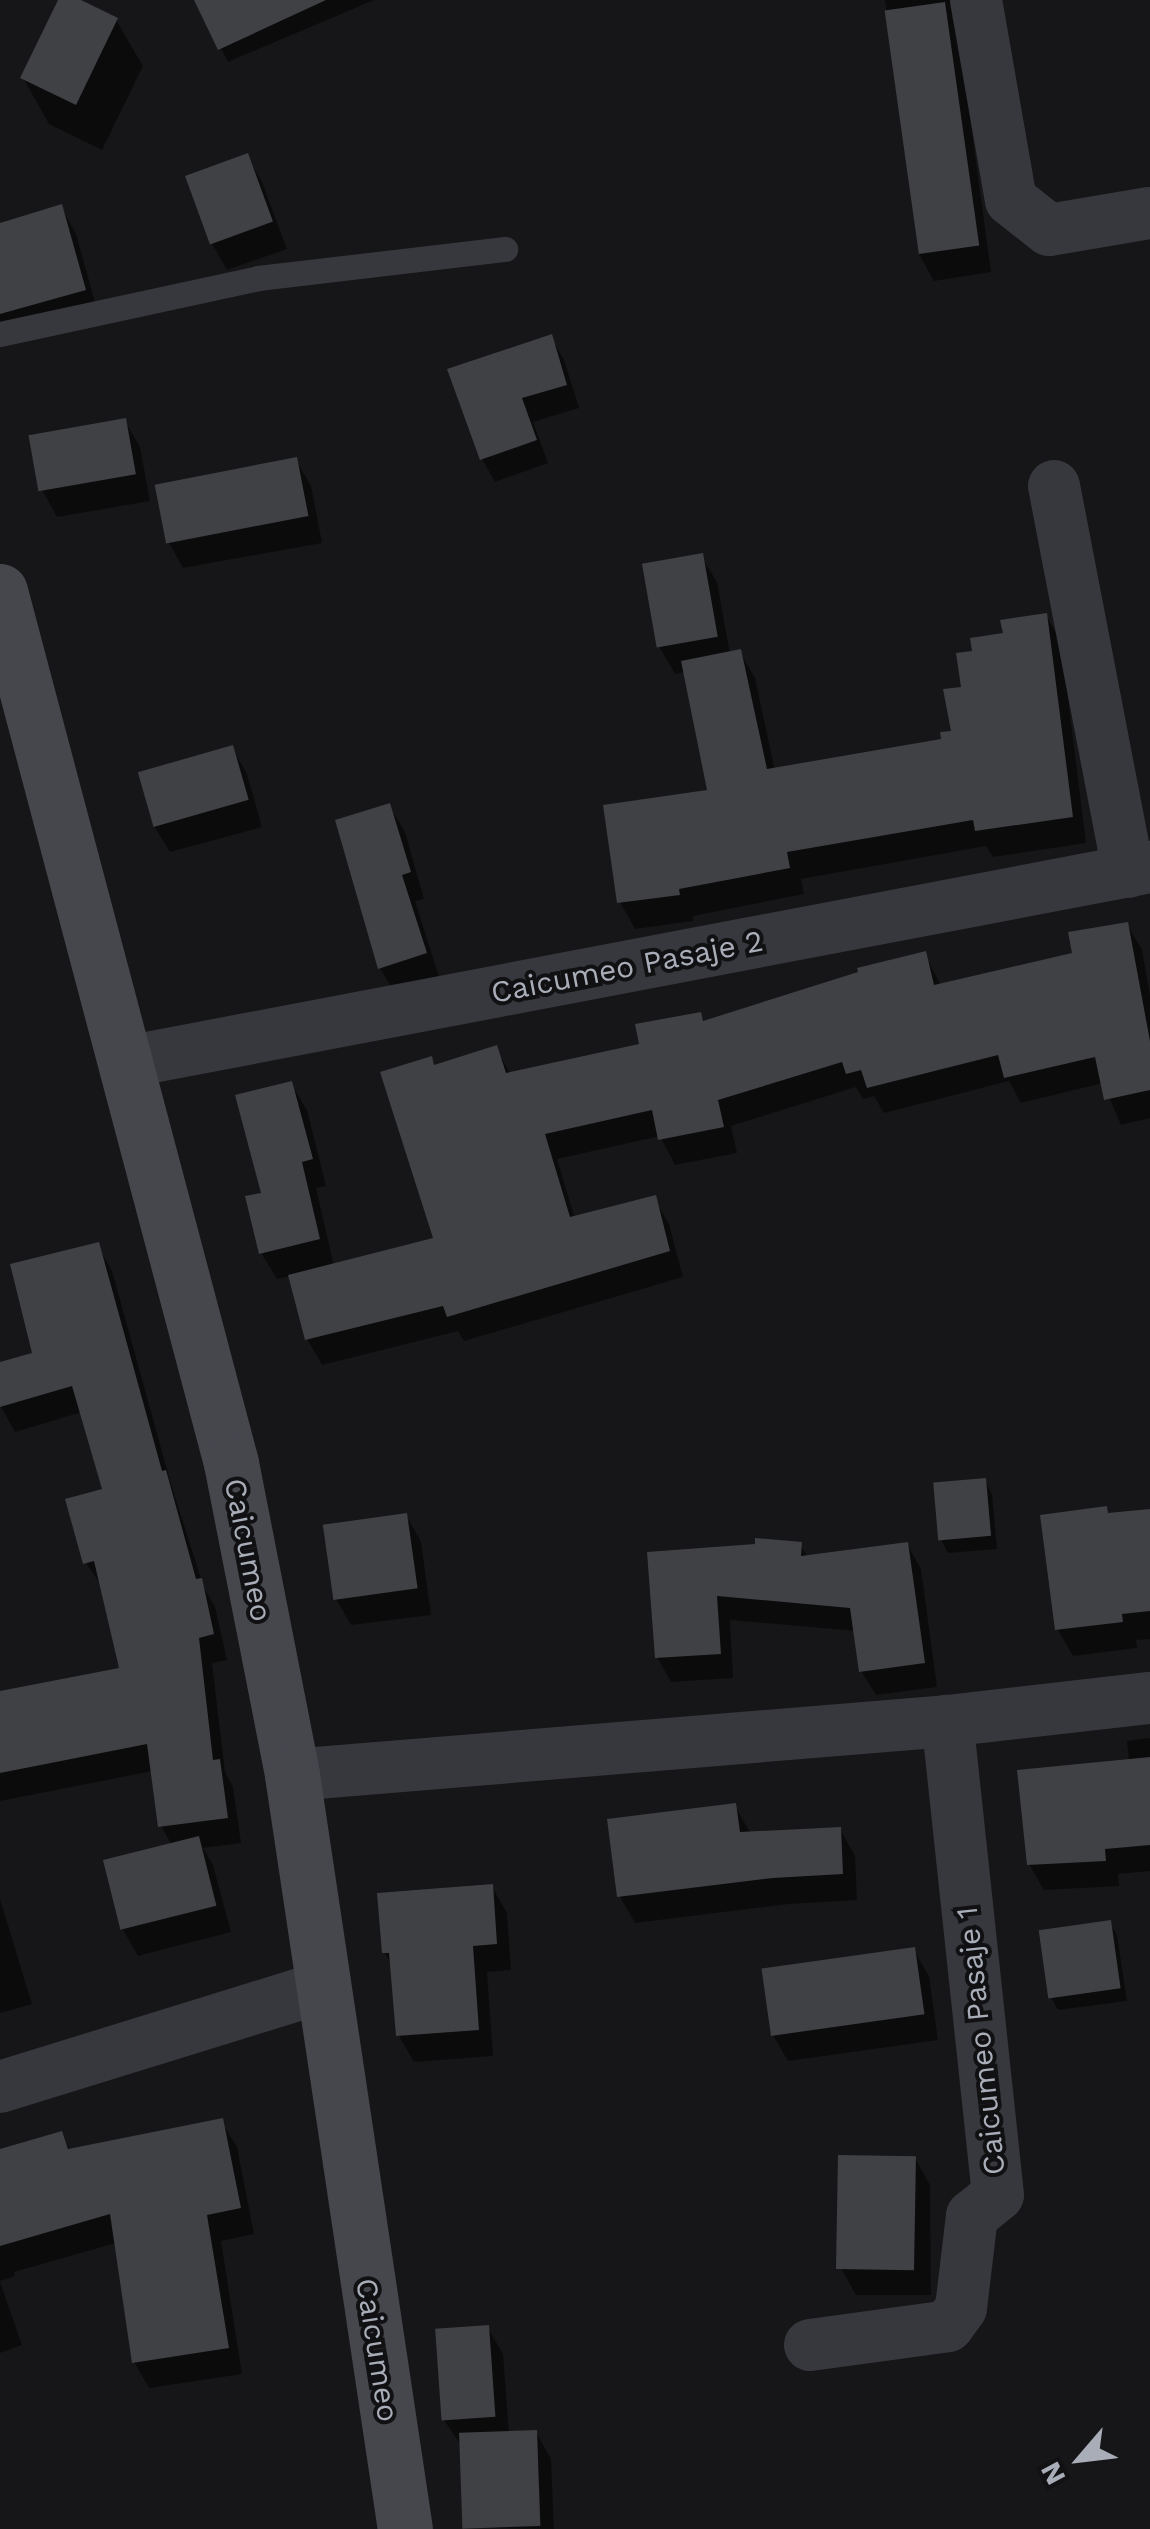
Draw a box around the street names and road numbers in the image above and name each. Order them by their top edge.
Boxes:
street label: Caicumeo Pasaje 2 [488,923,766,1011]
street label: Caicumeo [217,1476,279,1624]
street label: Caicumeo Pasaje 1 [949,1905,1013,2177]
street label: Caicumeo [348,2276,406,2424]

